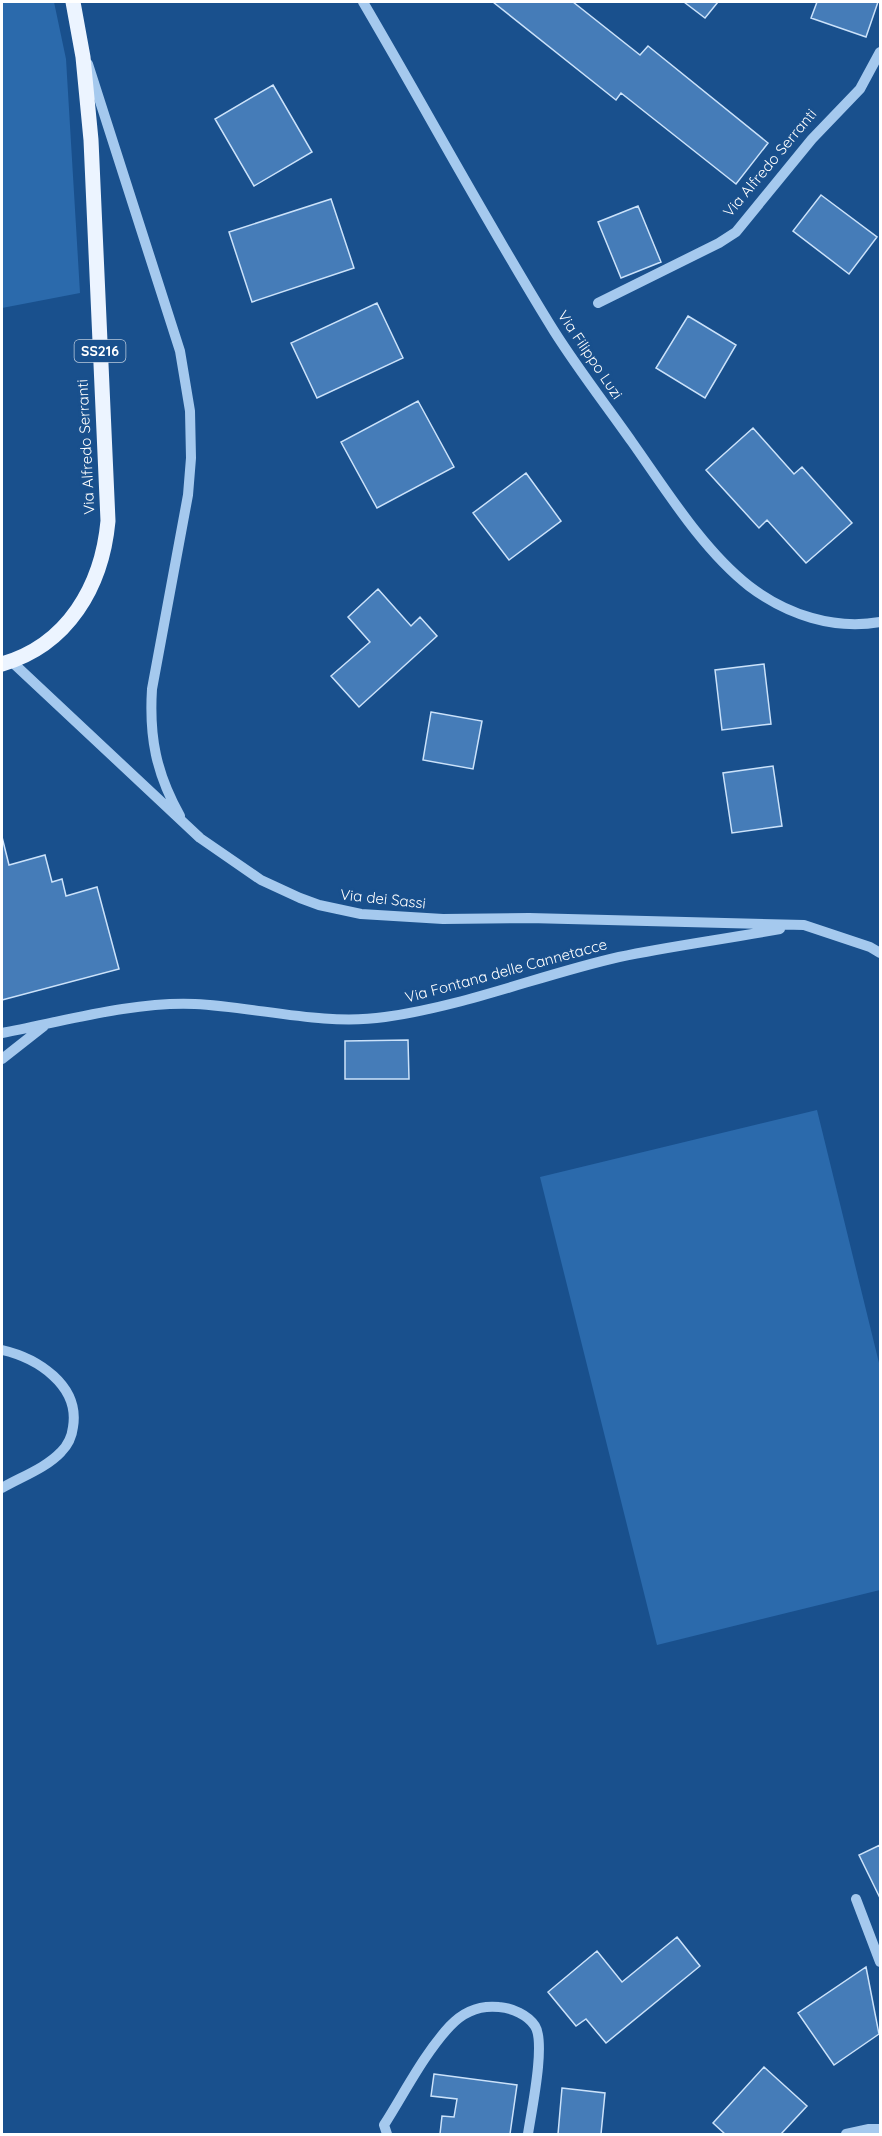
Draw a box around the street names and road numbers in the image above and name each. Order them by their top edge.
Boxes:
street label: Via Alfredo Serranti [719,105,820,221]
street label: Via Filippo Luzi [554,307,627,403]
road number: SS216 [74,340,126,362]
street label: Via Alfredo Serranti [72,379,99,515]
street label: Via dei Sassi [339,885,427,912]
street label: Via Fontana delle Cannetacce [403,934,609,1007]

